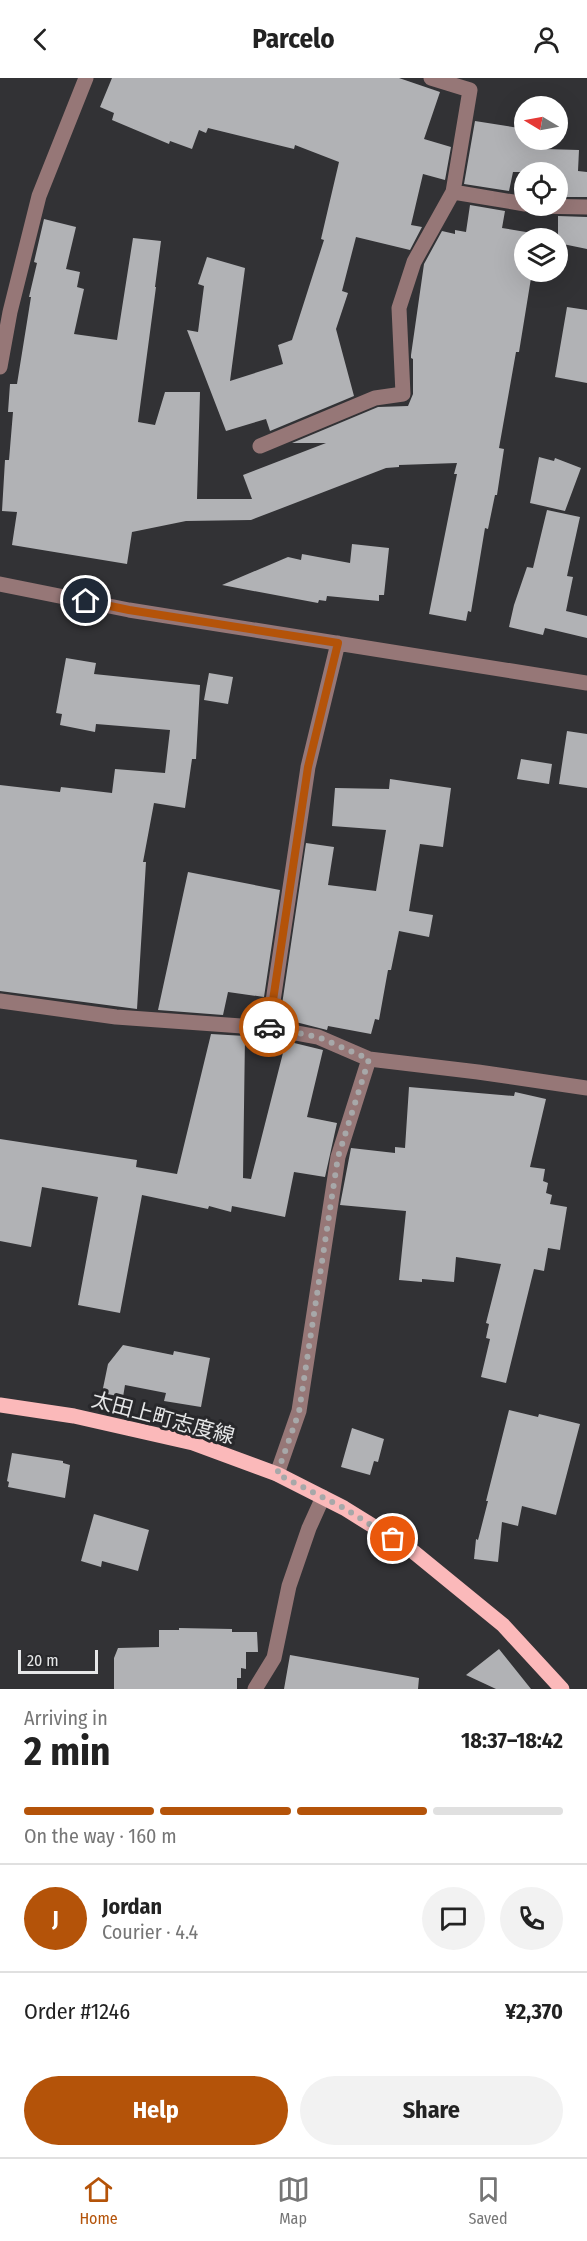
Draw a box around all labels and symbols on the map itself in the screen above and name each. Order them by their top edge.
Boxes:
north arrow [514,96,568,150]
pin [60,575,111,626]
courier [239,997,299,1057]
street label: 太田上町志度線 [89,1386,237,1450]
pin [367,1513,418,1564]
scale bar [18,1647,98,1674]

